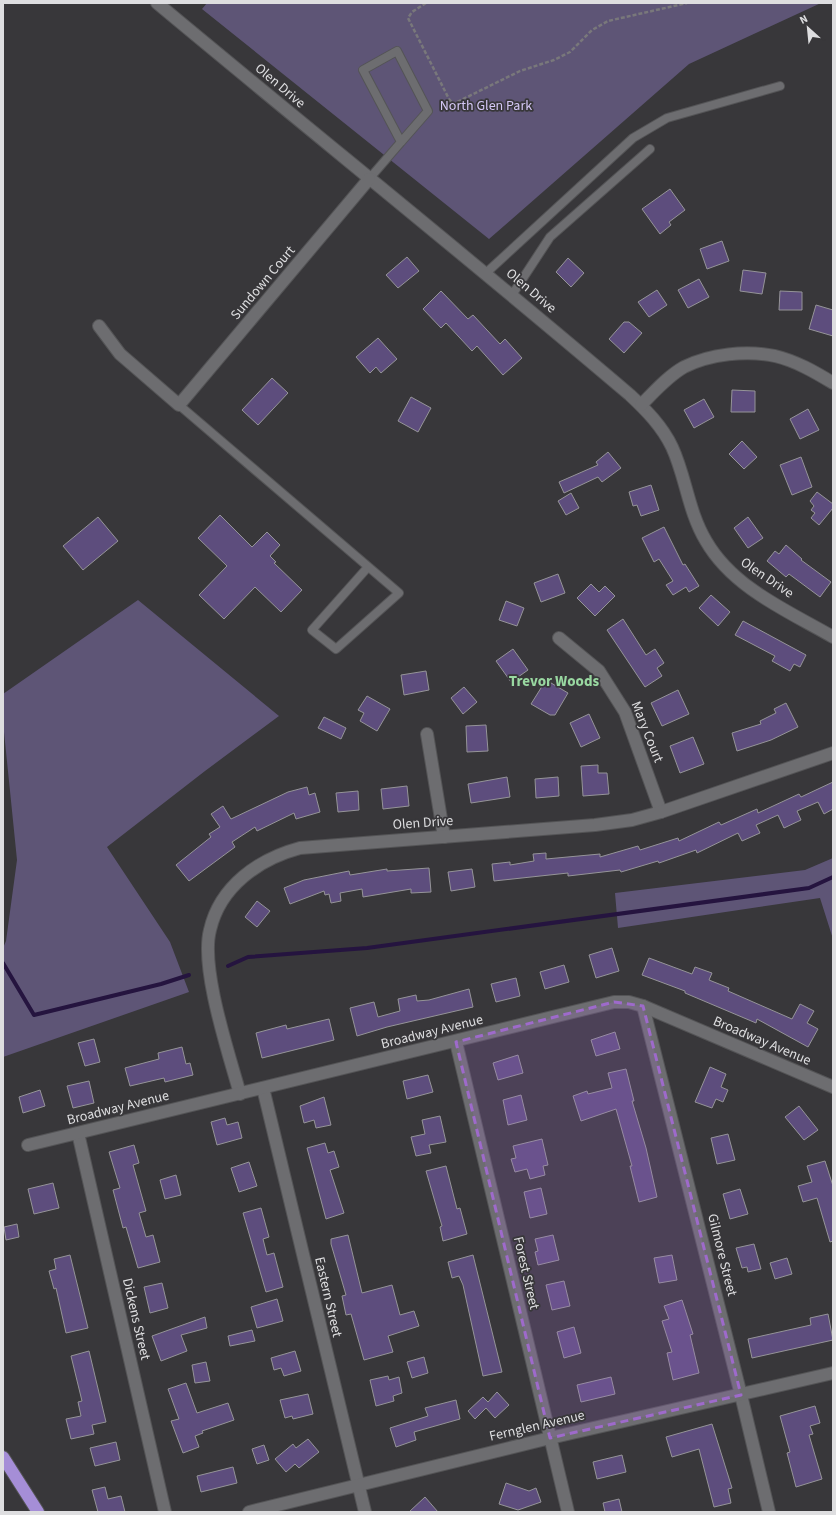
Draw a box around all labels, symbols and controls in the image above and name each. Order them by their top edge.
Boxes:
north arrow [788,8,828,48]
text: N [797,11,810,28]
street label: Olen Drive [250,59,310,113]
park label: North Glen Park [440,96,532,116]
street label: Sundown Court [226,241,300,324]
street label: Olen Drive [501,264,561,318]
street label: Olen Drive [736,553,798,603]
district label: Trevor Woods [509,671,600,692]
street label: Mary Court [626,698,668,766]
street label: Olen Drive [392,811,454,835]
street label: Broadway Avenue [379,1010,485,1054]
street label: Broadway Avenue [710,1011,814,1071]
street label: Broadway Avenue [65,1086,171,1130]
street label: Gilmore Street [702,1212,742,1299]
street label: Forest Street [508,1235,544,1312]
street label: Eastern Street [309,1255,347,1339]
street label: Dickens Street [117,1276,155,1362]
street label: Fernglen Avenue [487,1405,587,1447]

